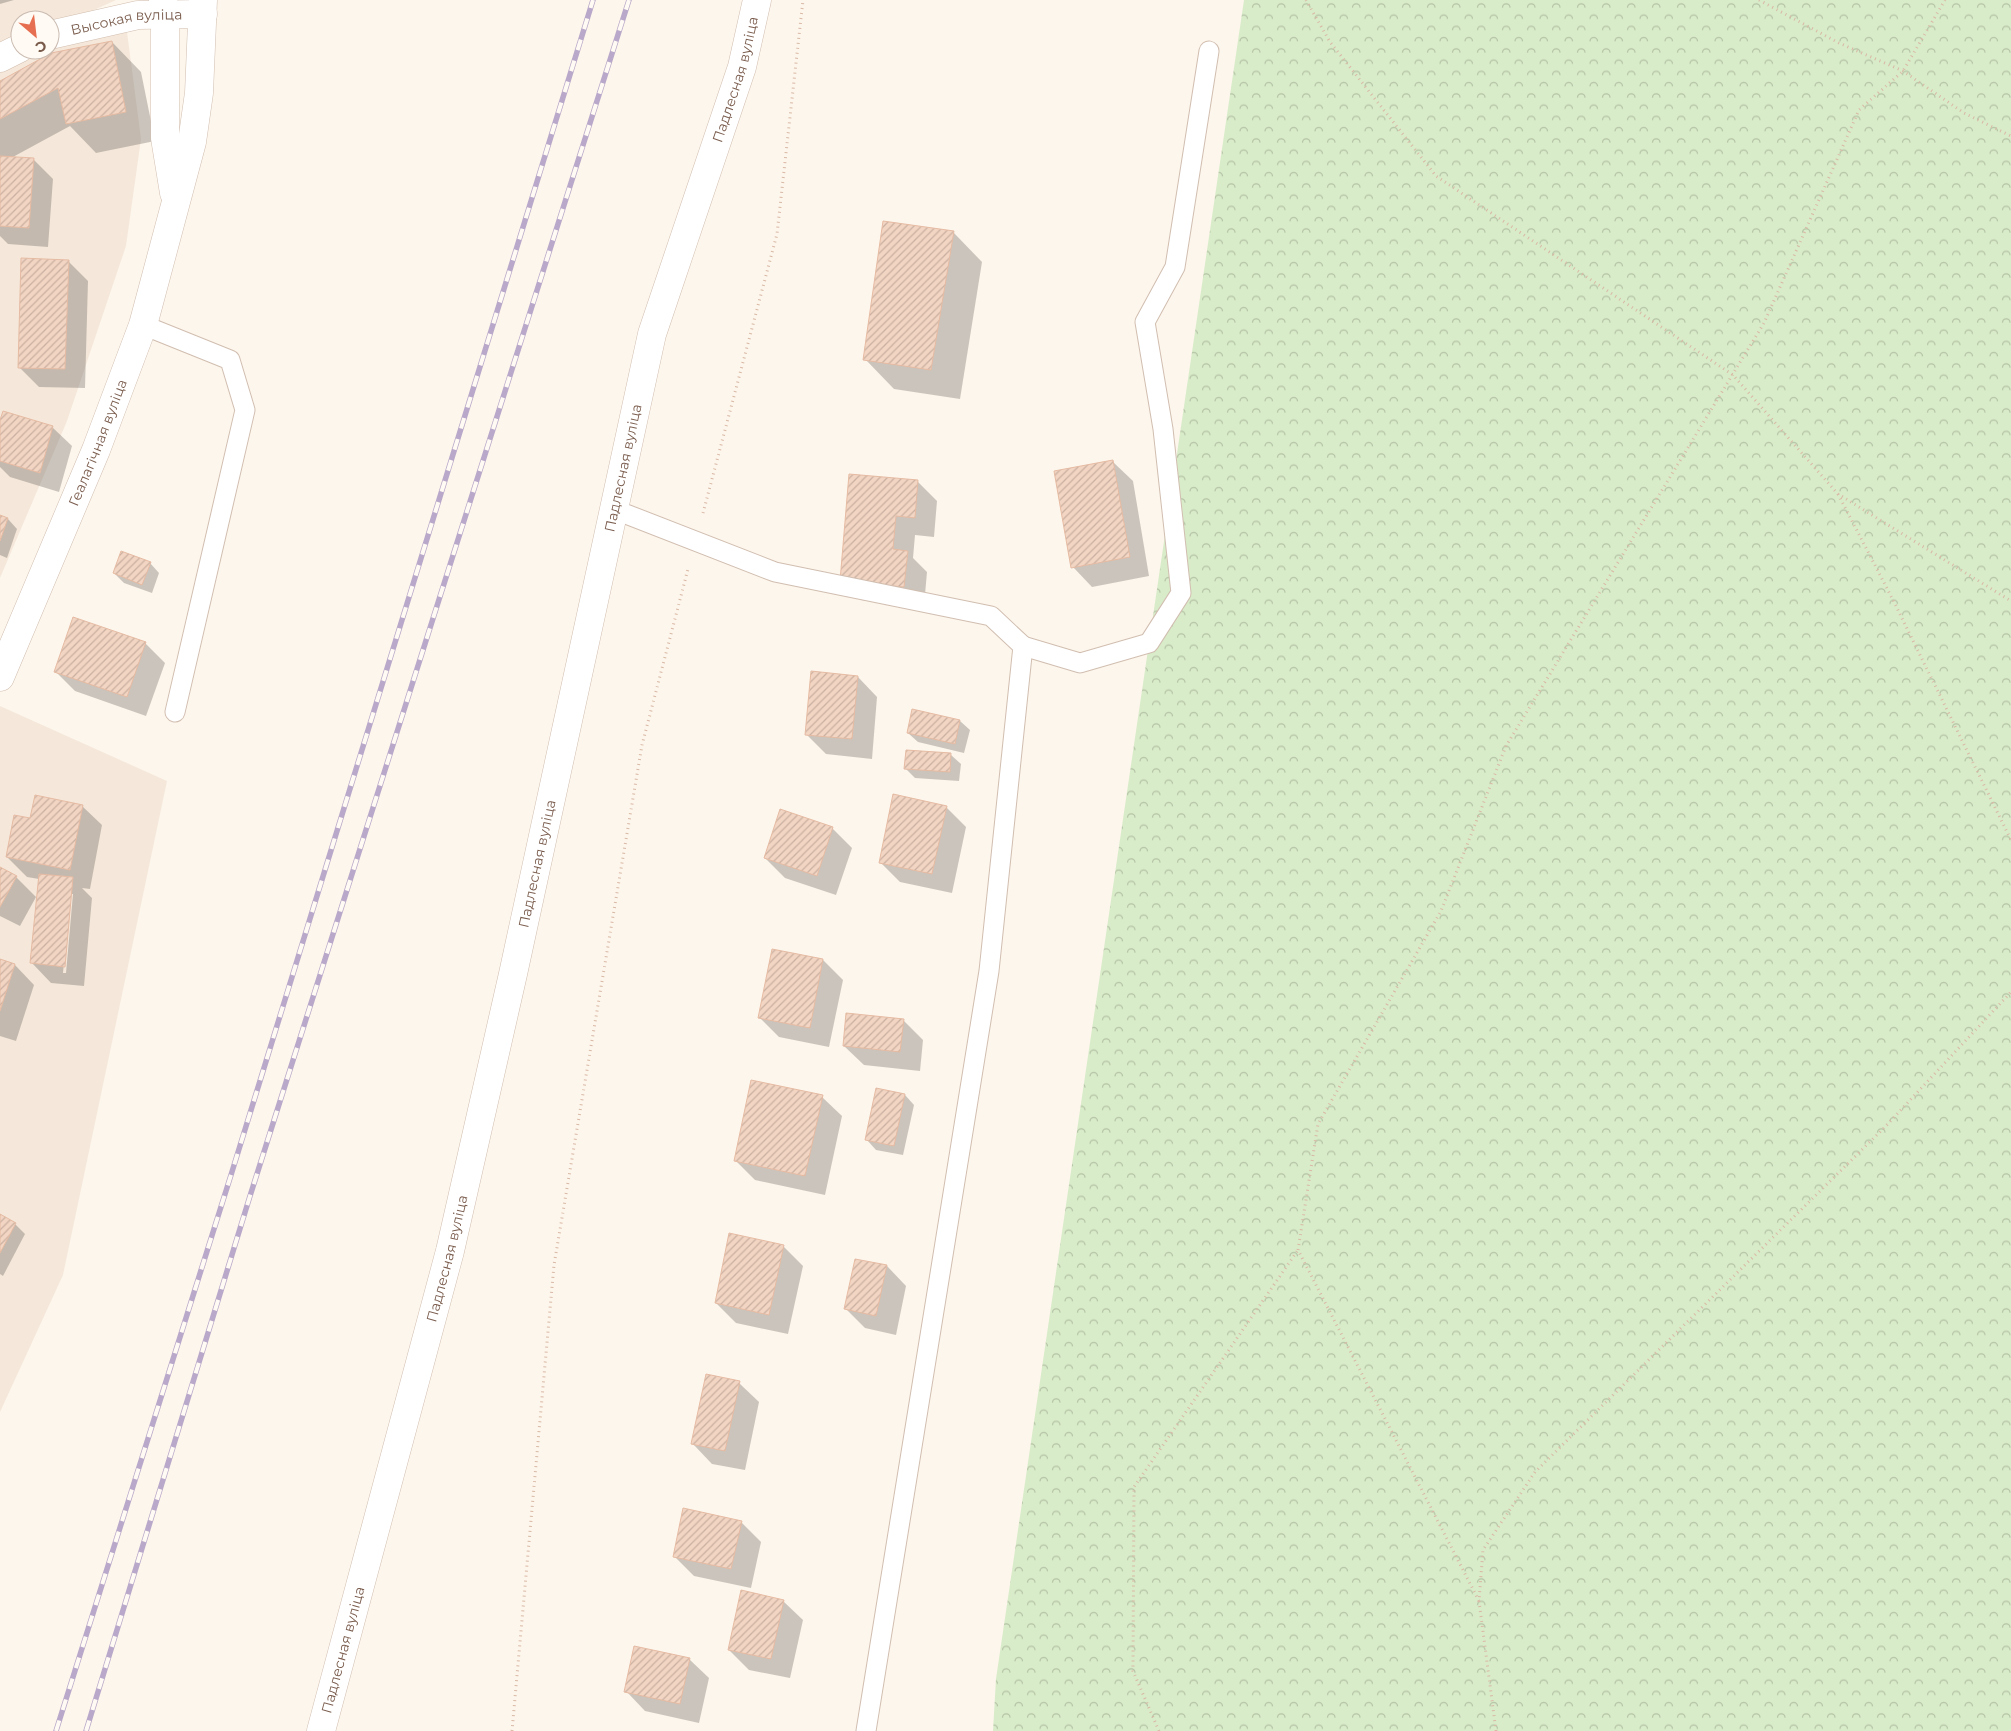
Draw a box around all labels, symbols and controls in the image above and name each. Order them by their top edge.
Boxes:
street label: Высокая вуліца [69,5,182,39]
north arrow [10,10,60,60]
street label: Падлесная вуліца [708,15,762,145]
text: С [32,36,50,57]
street label: Геалагічная вуліца [64,377,131,509]
street label: Падлесная вуліца [600,402,646,534]
street label: Падлесная вуліца [514,798,560,929]
street label: Падлесная вуліца [422,1193,471,1324]
street label: Падлесная вуліца [317,1585,368,1715]

